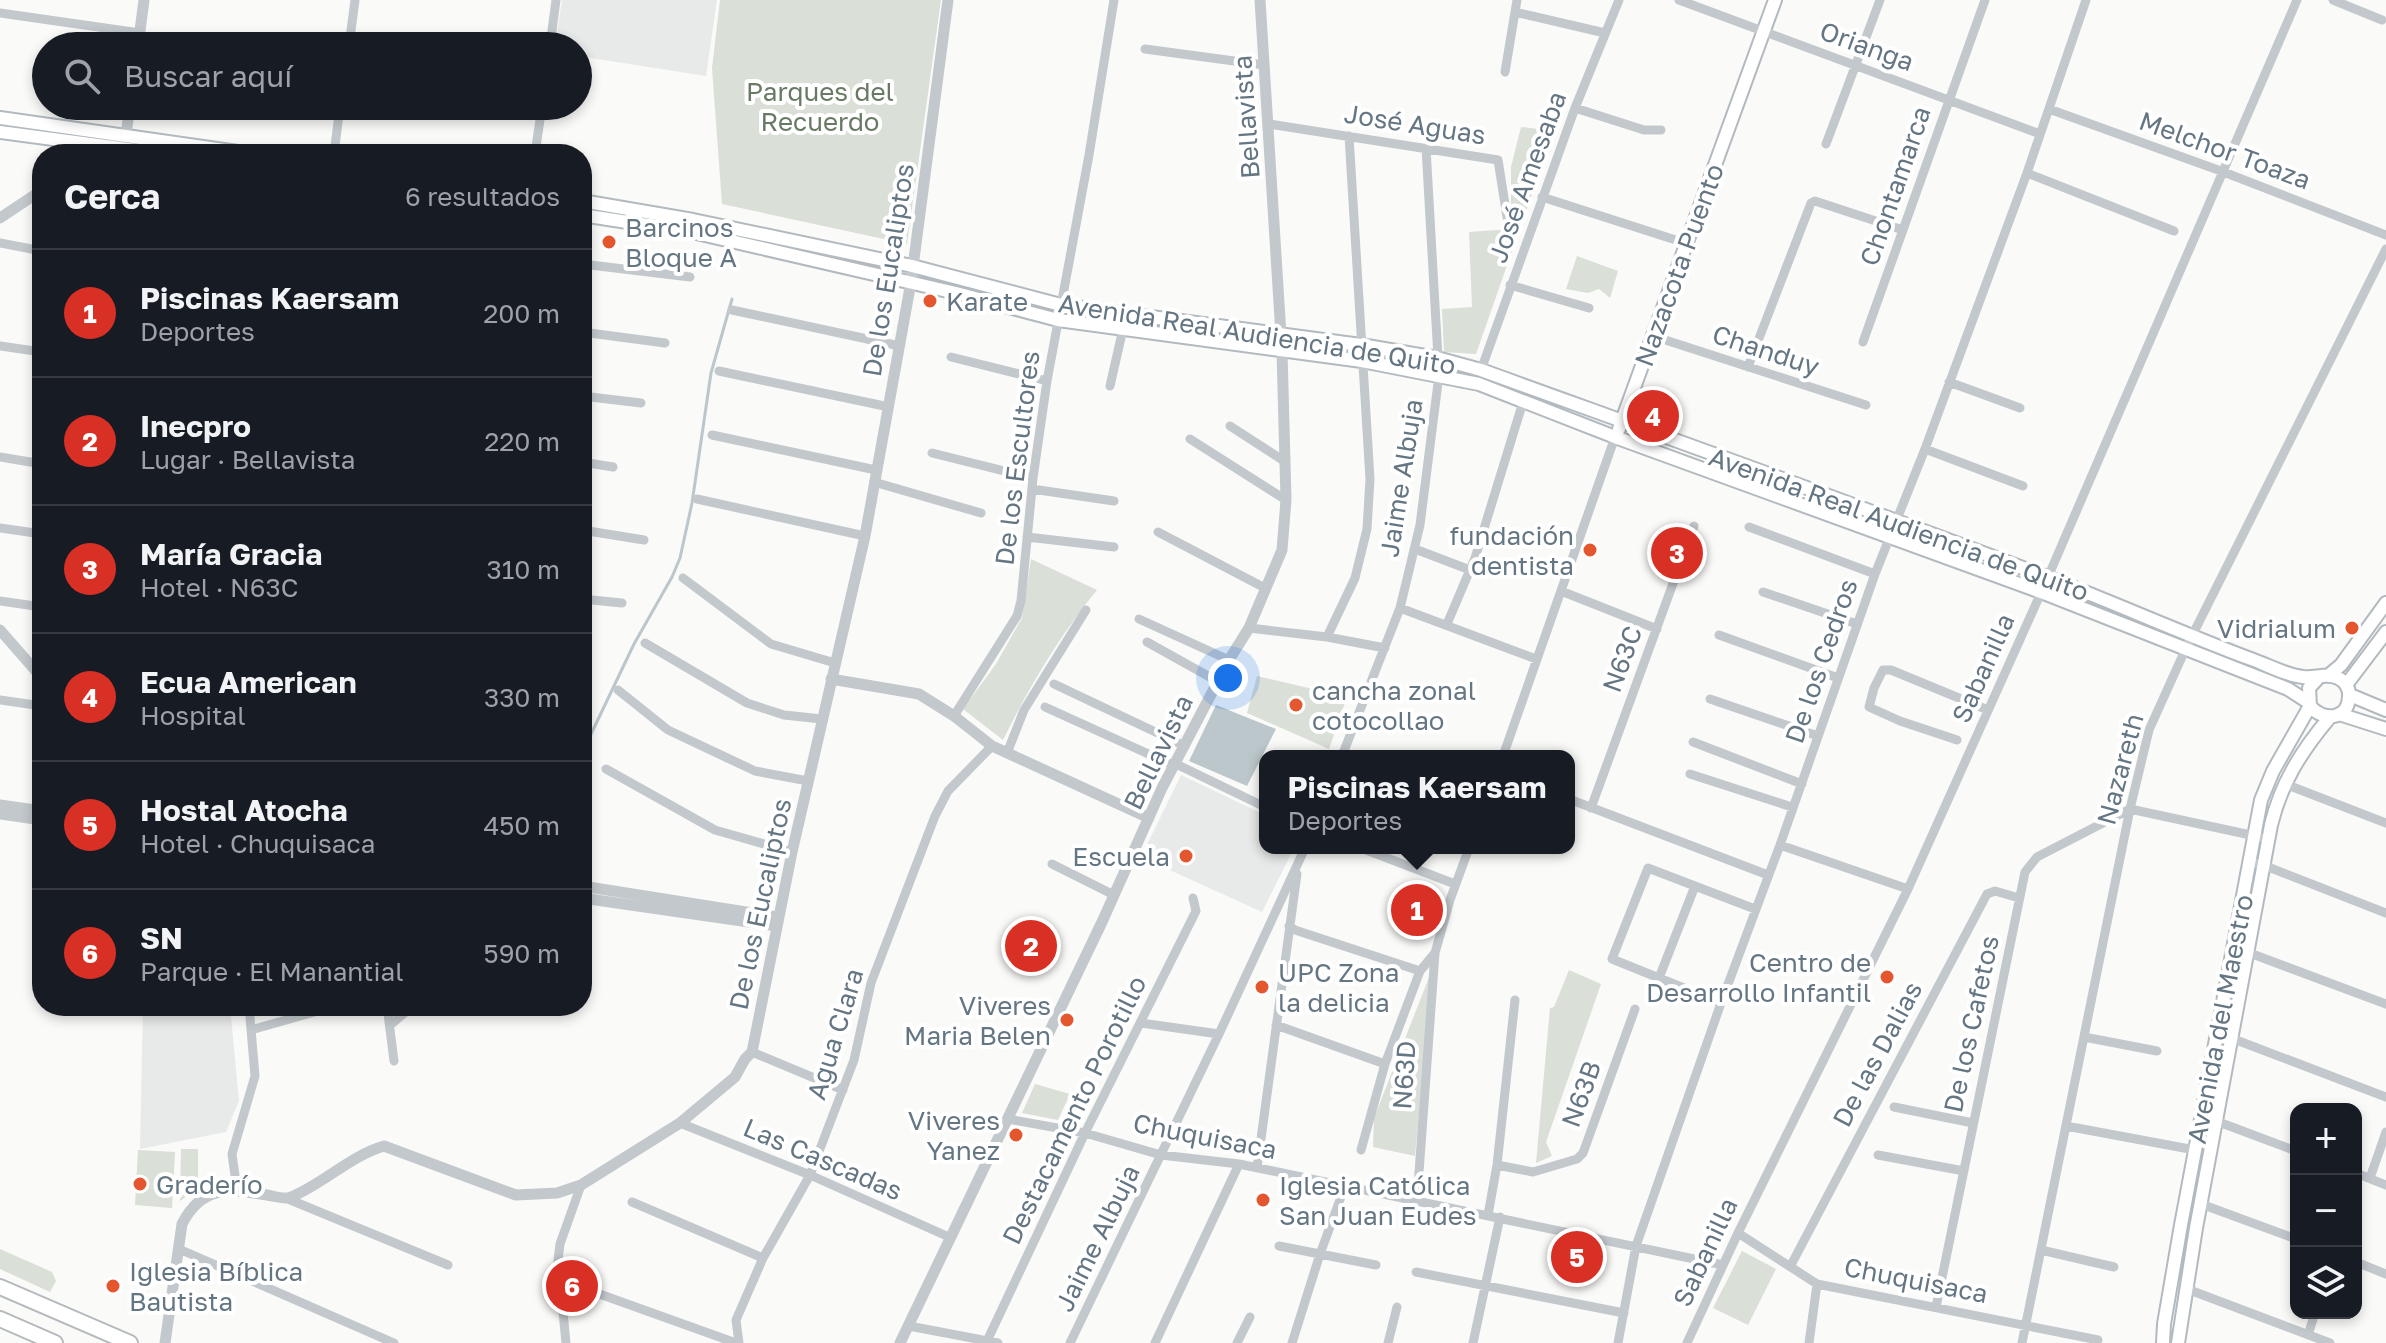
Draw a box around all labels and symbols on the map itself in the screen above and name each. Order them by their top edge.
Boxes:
street label: Orianga [1816,15,1918,77]
street label: Bellavista [1226,54,1266,180]
park label: Parques del Recuerdo [746,76,894,137]
street label: José Amesaba [1482,87,1572,267]
street label: José Aguas [1342,98,1488,150]
street label: Chontamarca [1853,102,1937,270]
street label: Melchor Toaza [2135,105,2315,195]
street label: Nazacota Puento [1628,159,1730,371]
street label: De los Eucaliptos [856,161,920,379]
place label: Barcinos Bloque A [625,212,737,273]
marker: Barcinos Bloque A [600,233,618,251]
place label: Karate [946,286,1028,317]
street label: Avenida Real Audiencia de Quito [1056,287,1458,381]
marker: Karate [921,292,939,310]
street label: Chanduy [1709,318,1824,382]
street label: De los Escultores [988,349,1046,567]
pin: 4 [1627,386,1679,446]
street label: Jaime Albuja [1373,397,1429,559]
street label: Avenida Real Audiencia de Quito [1705,441,2093,607]
place label: fundación dentista [1449,520,1574,581]
pin: 3 [1651,523,1703,583]
marker: fundación dentista [1581,541,1599,559]
street label: De los Cedros [1778,575,1864,747]
street label: Sabanilla [1945,609,2021,727]
place label: Vidrialum [2217,613,2336,644]
marker: Vidrialum [2343,619,2361,637]
street label: N63C [1596,622,1648,696]
your location [1208,658,1248,698]
place label: cancha zonal cotocollao [1312,675,1476,736]
street label: Bellavista [1117,690,1199,814]
marker: cancha zonal cotocollao [1287,696,1305,714]
street label: Nazareth [2090,710,2150,828]
street label: De los Eucaliptos [722,796,798,1012]
place label: Escuela [1072,841,1170,872]
marker: Escuela [1177,847,1195,865]
pin: 1 [1391,880,1443,940]
street label: Avenida del Maestro [2181,892,2259,1146]
pin: 2 [1005,916,1057,976]
street label: De los Cafetos [1937,933,2005,1115]
place label: Centro de Desarrollo Infantil [1646,947,1871,1008]
place label: UPC Zona la delicia [1278,957,1400,1018]
street label: Agua Clara [800,965,870,1103]
marker: Centro de Desarrollo Infantil [1878,968,1896,986]
street label: Destacamento Porotillo [996,971,1152,1249]
street label: De las Dalias [1826,976,1928,1132]
marker: UPC Zona la delicia [1253,978,1271,996]
place label: Viveres Maria Belen [904,990,1051,1051]
marker: Viveres Maria Belen [1058,1011,1076,1029]
street label: N63D [1386,1040,1422,1110]
street label: N63B [1555,1057,1607,1131]
place label: Viveres Yanez [908,1105,1000,1166]
street label: Chuquisaca [1131,1107,1279,1165]
street label: Las Cascadas [739,1112,907,1206]
marker: Viveres Yanez [1007,1126,1025,1144]
street label: Jaime Albuja [1048,1160,1146,1316]
place label: Graderío [156,1169,263,1200]
place label: Iglesia Católica San Juan Eudes [1279,1170,1477,1231]
marker: Graderío [131,1175,149,1193]
marker: Iglesia Católica San Juan Eudes [1254,1191,1272,1209]
street label: Sabanilla [1666,1193,1744,1311]
pin: 5 [1551,1227,1603,1287]
street label: Chuquisaca [1842,1251,1990,1309]
place label: Iglesia Bíblica Bautista [129,1256,303,1317]
pin: 6 [546,1256,598,1316]
marker: Iglesia Bíblica Bautista [104,1277,122,1295]

